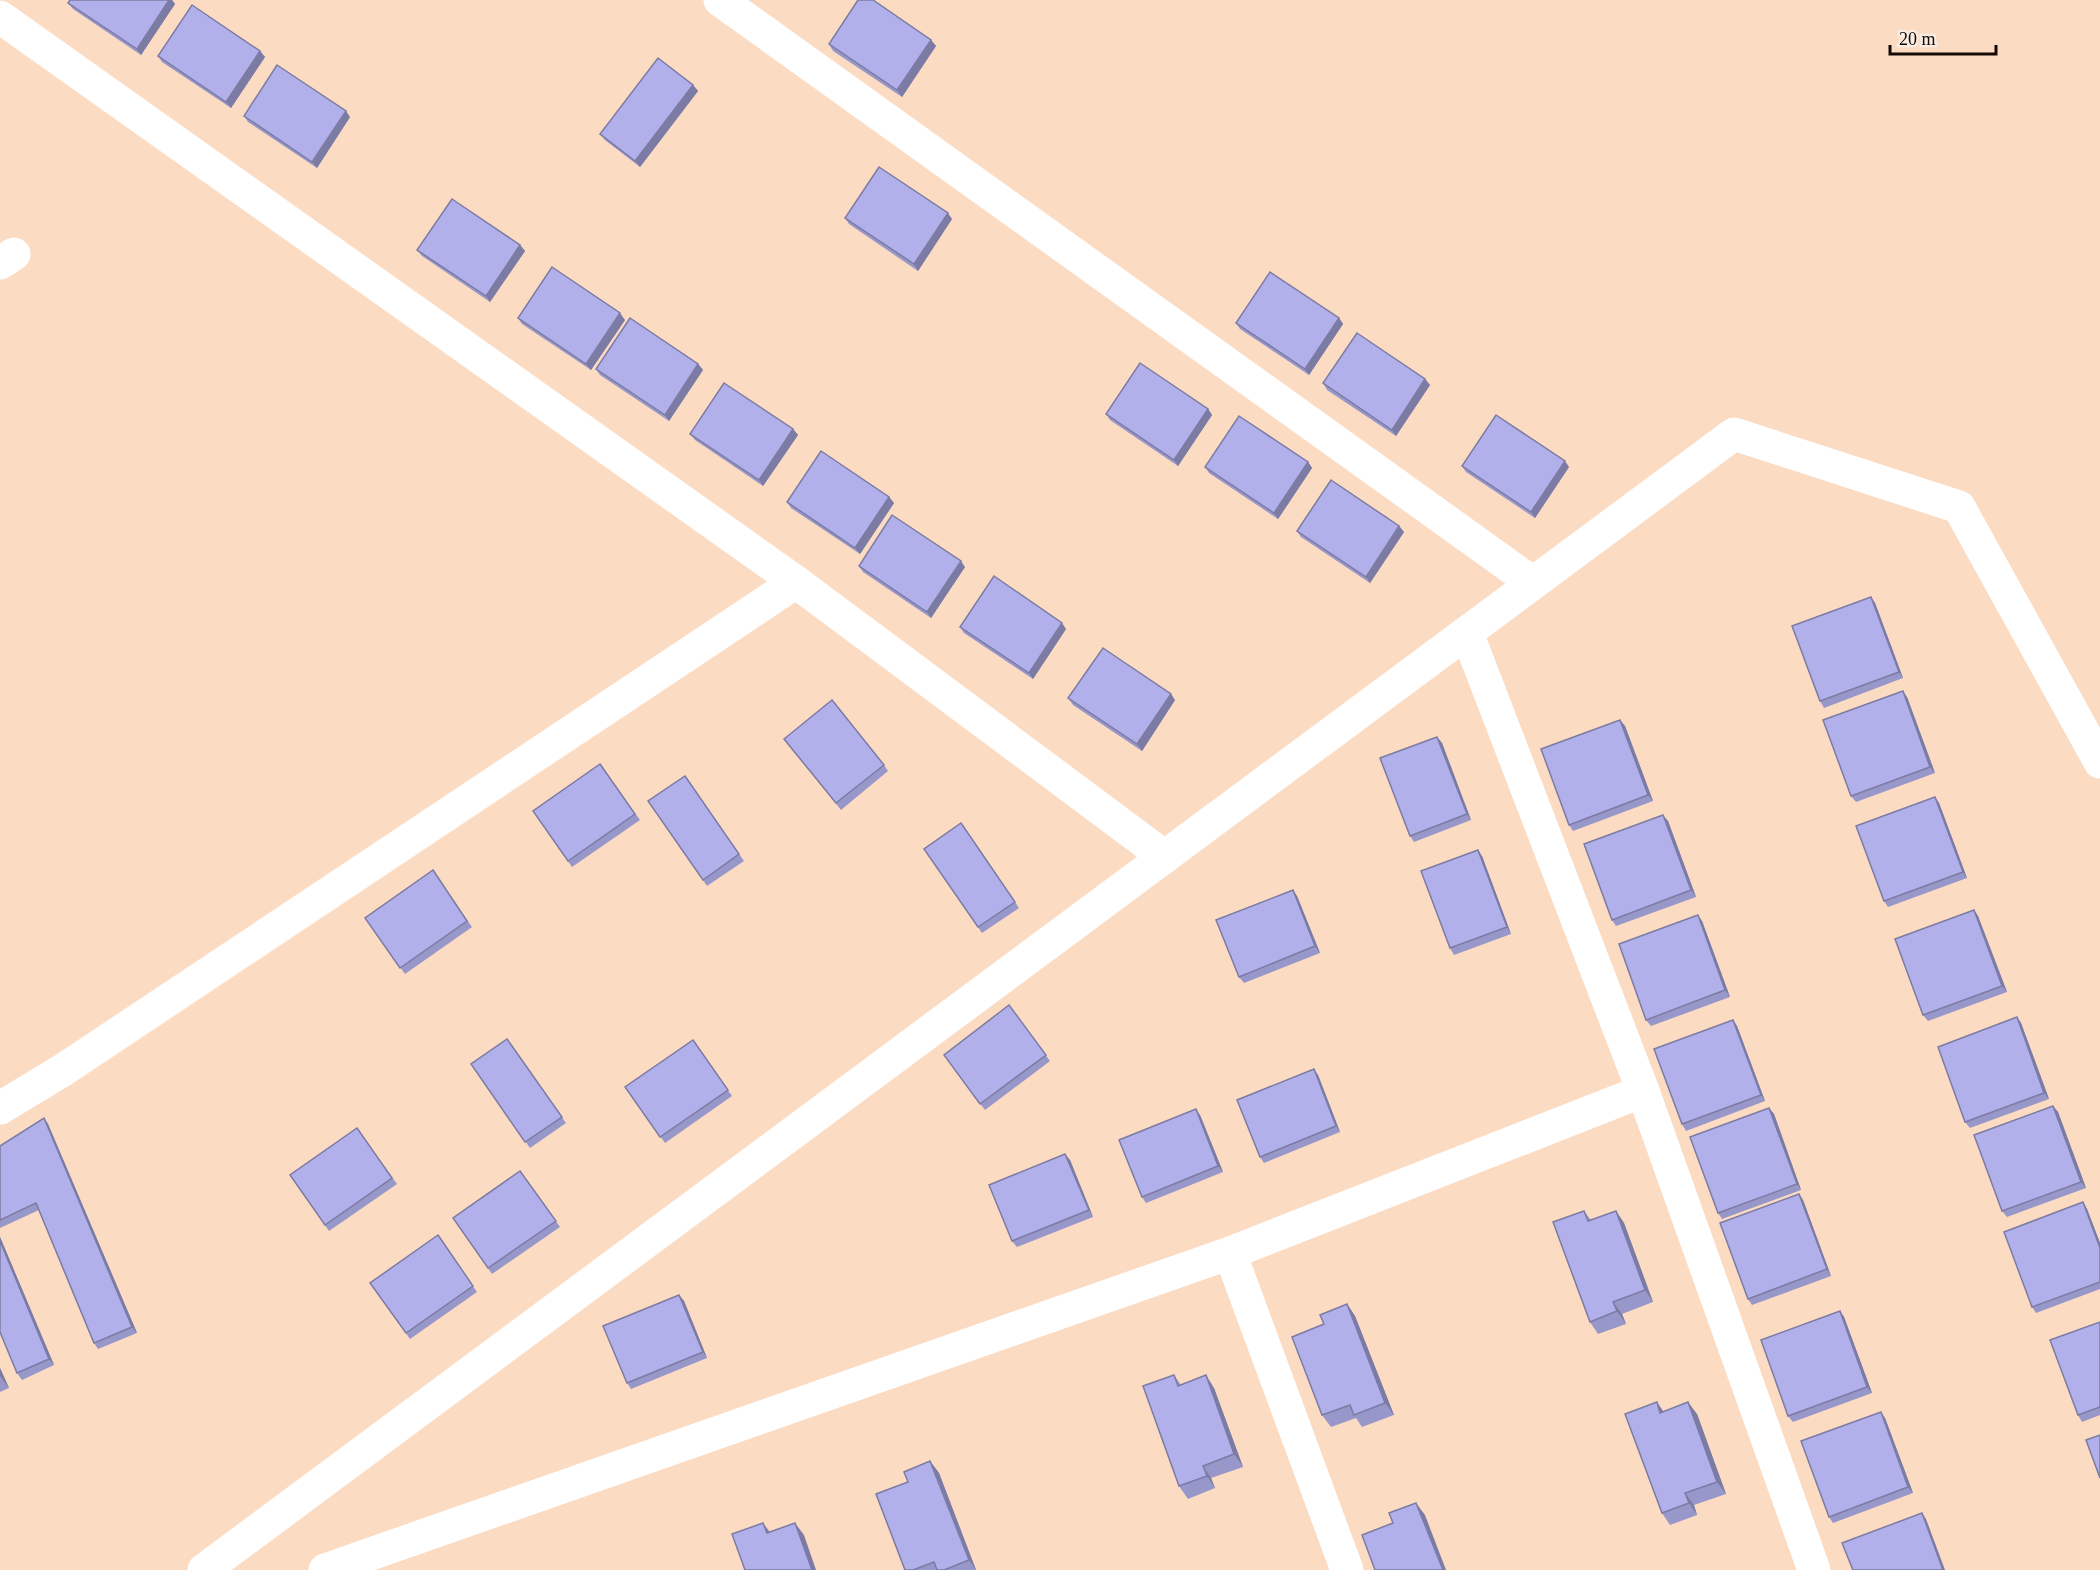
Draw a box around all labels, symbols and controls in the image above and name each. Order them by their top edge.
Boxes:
scale bar [1890,18,1996,56]
text: 20 m [1899,29,1936,49]

